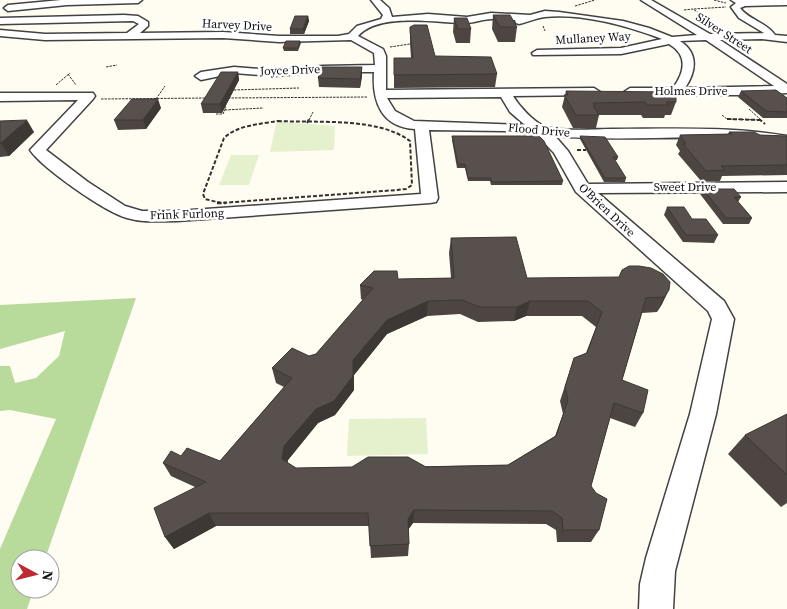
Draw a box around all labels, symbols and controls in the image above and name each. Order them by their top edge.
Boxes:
street label: Silver Street [693,9,755,57]
street label: Harvey Drive [202,15,272,35]
street label: Mullaney Way [555,28,632,48]
street label: Joyce Drive [259,61,320,79]
street label: Holmes Drive [654,83,728,99]
street label: Flood Drive [507,119,571,141]
street label: Sweet Drive [654,179,716,195]
street label: O'Brien Drive [575,180,639,240]
street label: Frink Furlong [150,205,224,223]
north arrow [10,549,60,599]
text: N [37,569,58,582]

